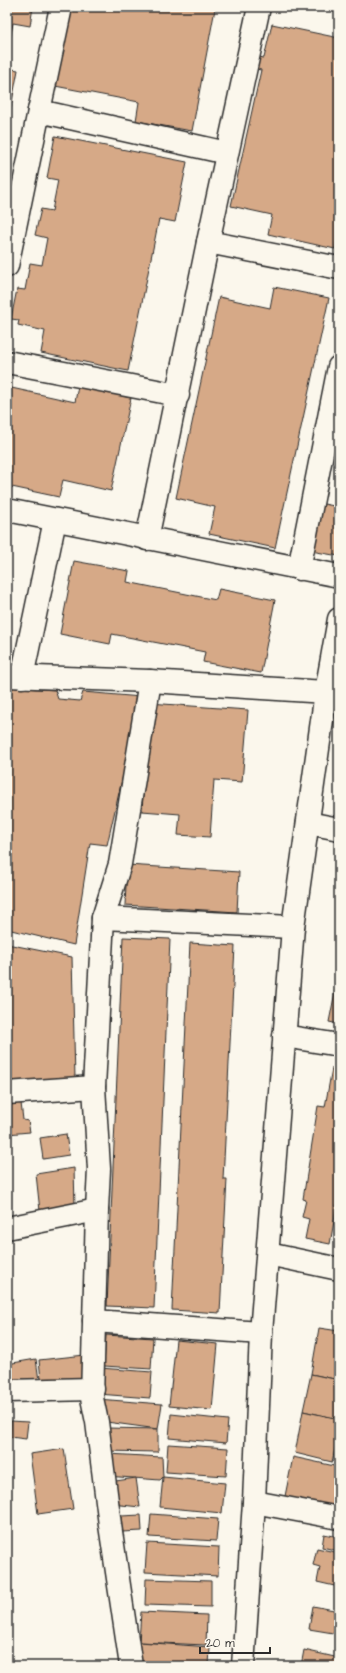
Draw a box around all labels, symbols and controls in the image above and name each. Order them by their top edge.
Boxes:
scale bar [200,1629,270,1655]
text: 20 m [206,1635,235,1652]

